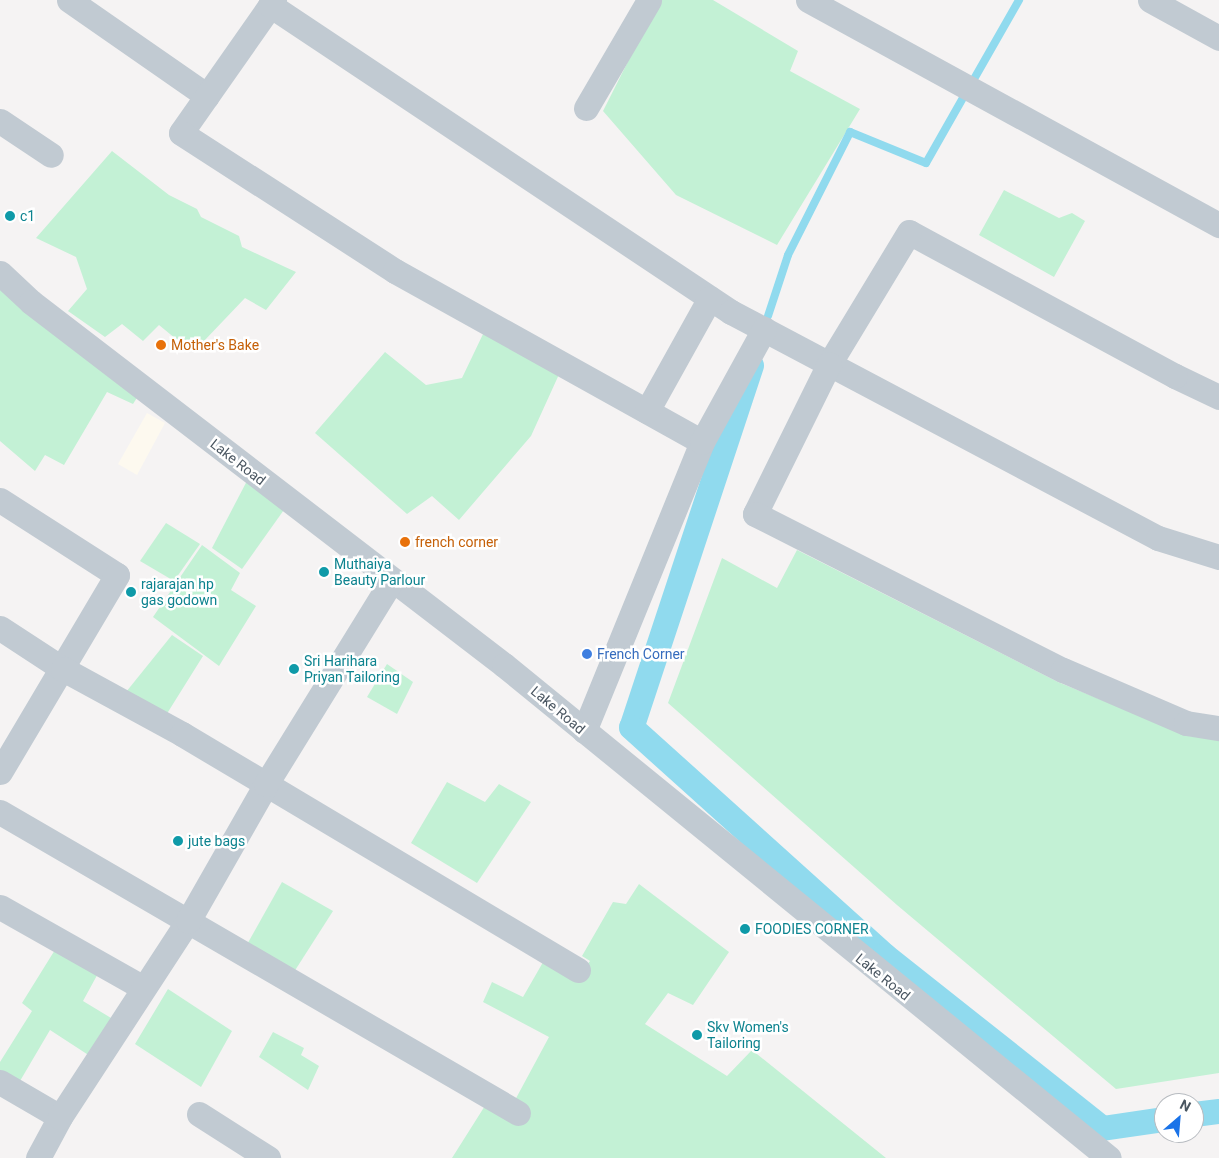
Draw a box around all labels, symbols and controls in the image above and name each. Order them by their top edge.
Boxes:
place label: c1 [20,208,35,224]
marker: c1 [4,210,16,222]
place label: Mother's Bake [171,337,259,353]
marker: Mother's Bake [155,339,167,351]
street label: Lake Road [207,435,269,489]
place label: french corner [415,534,498,550]
marker: french corner [399,536,411,548]
place label: Muthaiya Beauty Parlour [334,556,425,588]
marker: Muthaiya Beauty Parlour [318,566,330,578]
place label: rajarajan hp gas godown [141,576,217,608]
marker: rajarajan hp gas godown [125,586,137,598]
place label: French Corner [597,646,685,662]
marker: French Corner [581,648,593,660]
place label: Sri Harihara Priyan Tailoring [304,653,400,686]
marker: Sri Harihara Priyan Tailoring [288,663,300,675]
street label: Lake Road [528,683,588,737]
place label: jute bags [188,833,245,849]
marker: jute bags [172,835,184,847]
place label: FOODIES CORNER [755,921,869,937]
marker: FOODIES CORNER [739,923,751,935]
street label: Lake Road [852,950,914,1004]
place label: Skv Women's Tailoring [707,1019,789,1052]
marker: Skv Women's Tailoring [691,1029,703,1041]
north arrow [1154,1093,1204,1143]
text: N [1177,1096,1193,1115]

